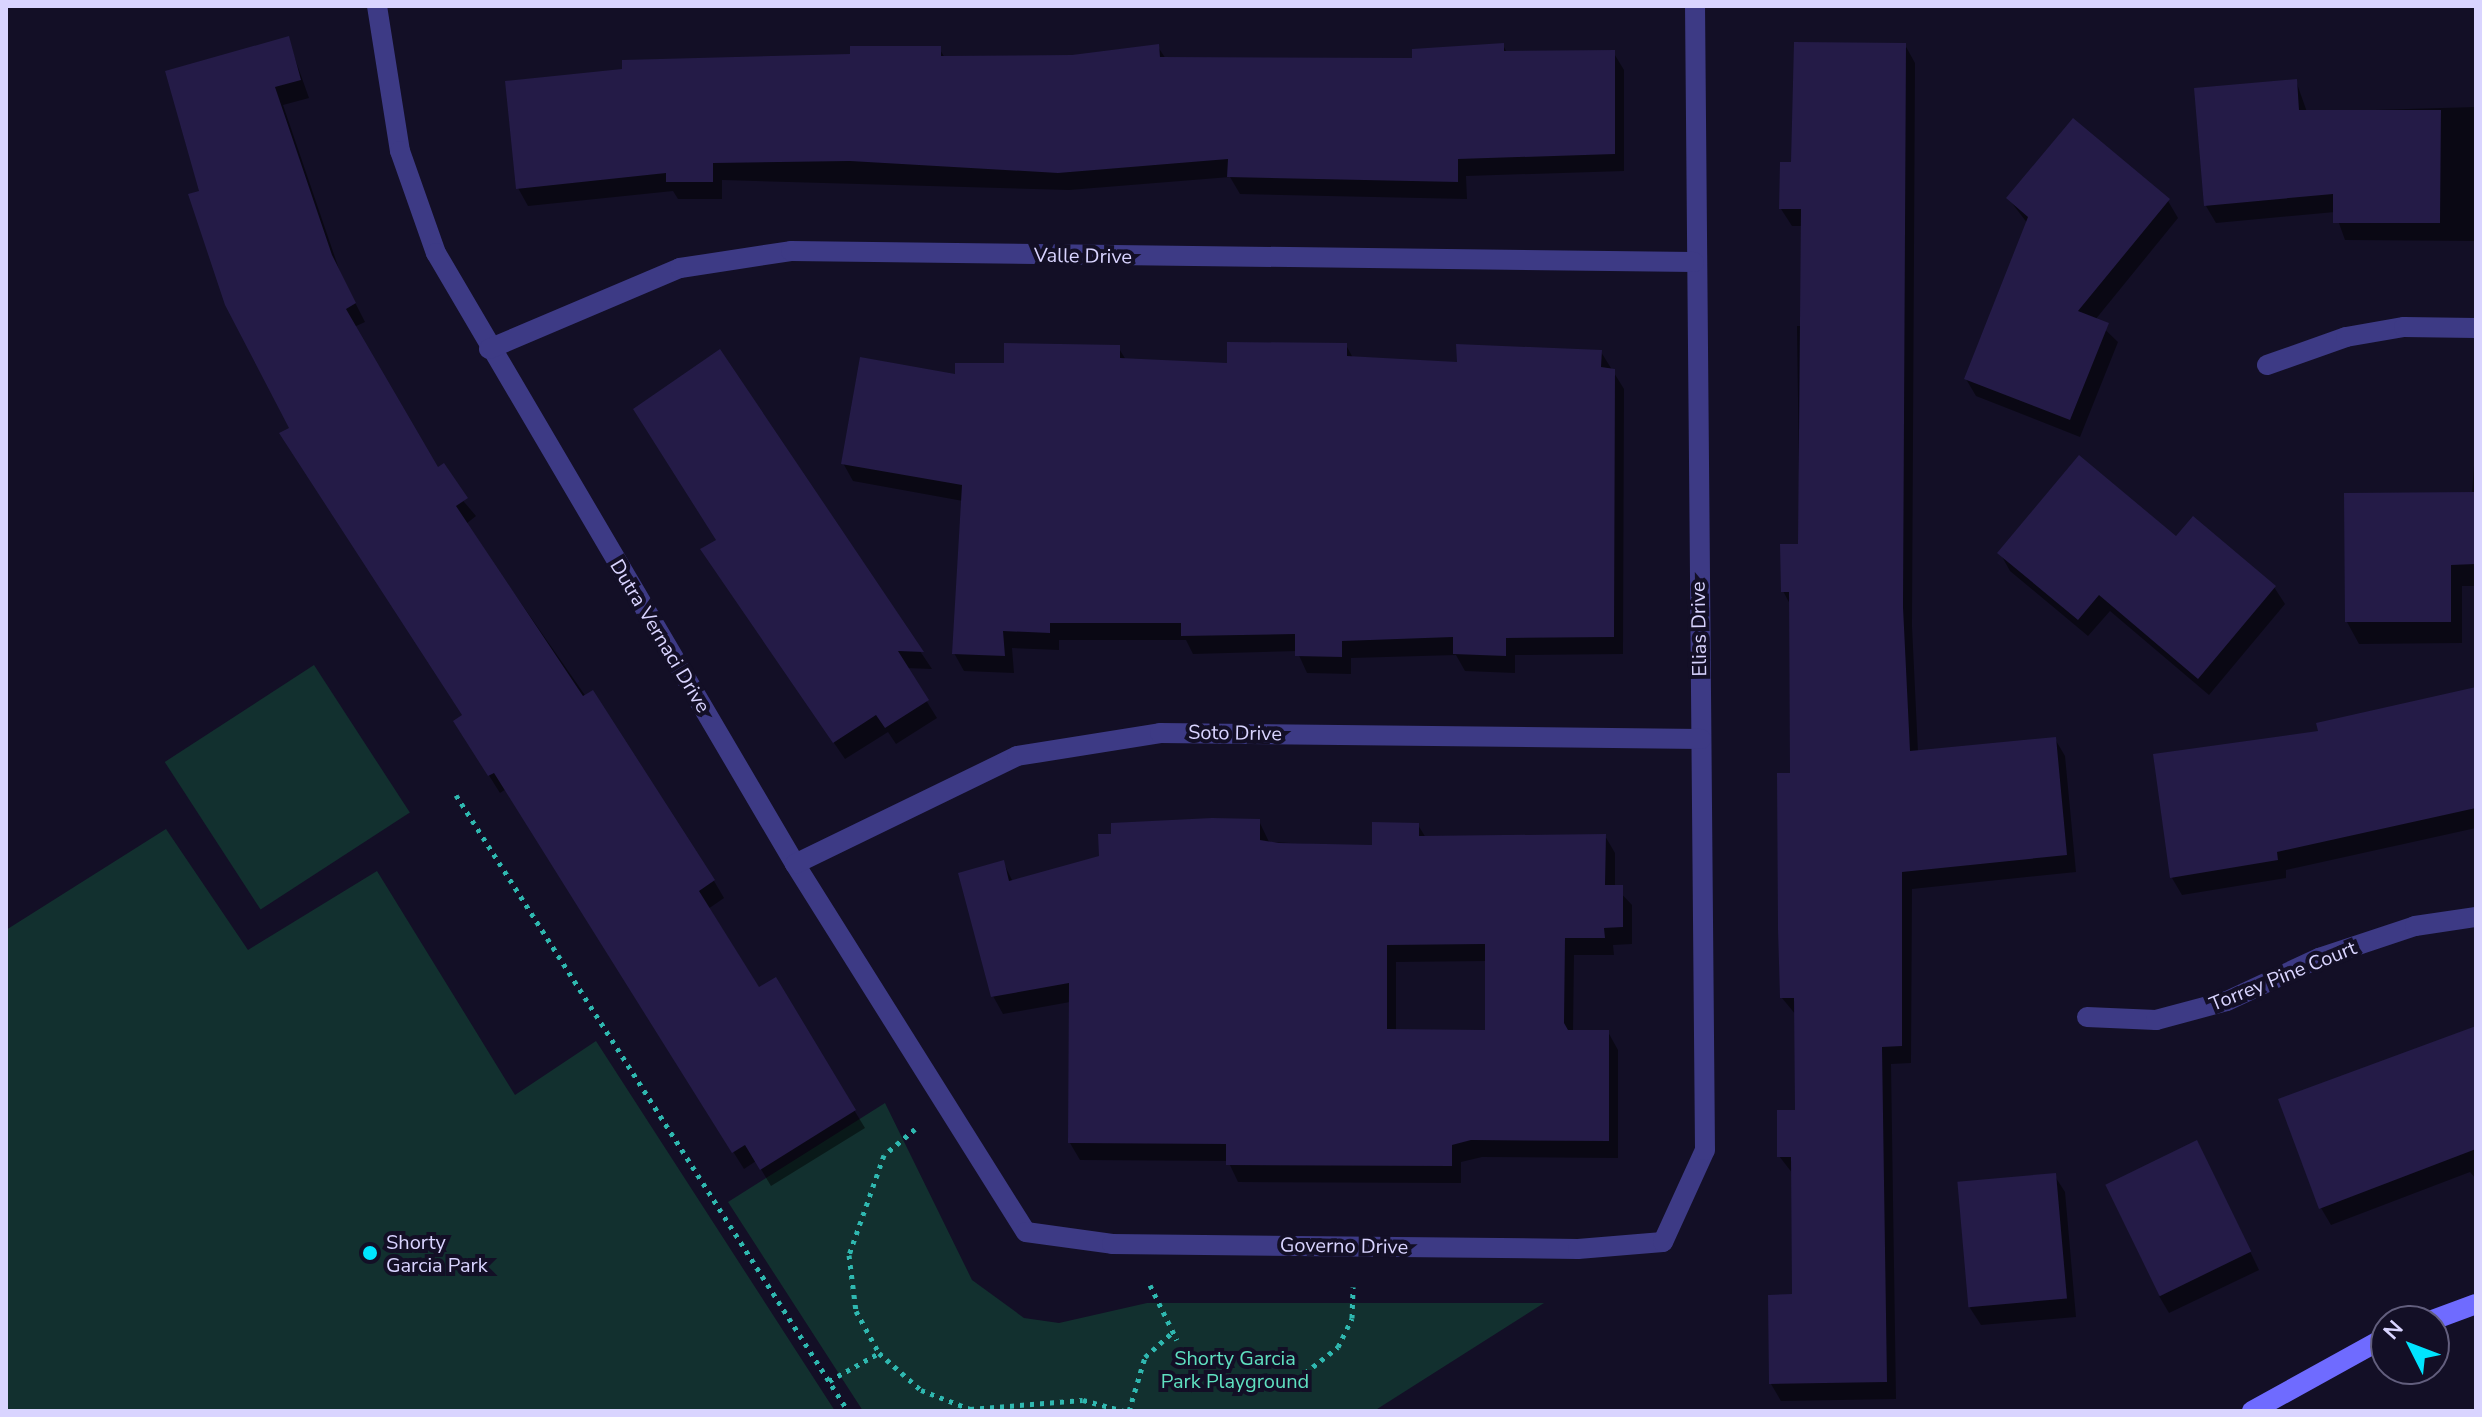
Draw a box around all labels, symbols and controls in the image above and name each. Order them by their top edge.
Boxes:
street label: Valle Drive [1034,243,1132,269]
street label: Dutra Vernaci Drive [605,555,715,717]
street label: Elias Drive [1686,581,1712,677]
street label: Soto Drive [1188,720,1282,746]
street label: Torrey Pine Court [2206,936,2360,1016]
place label: Shorty Garcia Park [386,1230,488,1277]
street label: Governo Drive [1280,1233,1408,1259]
marker: Shorty Garcia Park [361,1244,379,1262]
north arrow [2370,1305,2450,1385]
text: N [2377,1314,2410,1346]
park label: Shorty Garcia Park Playground [1161,1347,1309,1394]

